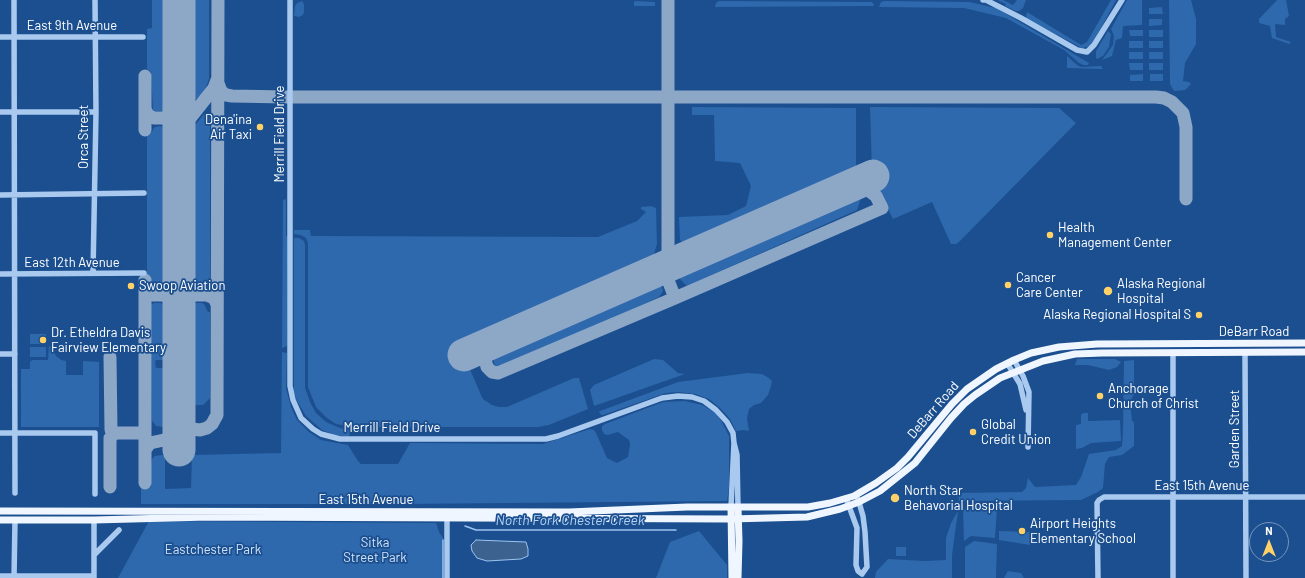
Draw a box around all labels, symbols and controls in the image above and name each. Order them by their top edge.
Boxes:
street label: East 9th Avenue [27,18,117,34]
street label: Merrill Field Drive [272,86,288,182]
street label: Orca Street [76,105,92,169]
place label: Dena'ina Air Taxi [205,112,252,143]
marker: Dena'ina Air Taxi [255,122,265,132]
place label: Health Management Center [1058,220,1171,251]
marker: Health Management Center [1045,230,1055,240]
street label: East 12th Avenue [24,255,120,271]
place label: Cancer Care Center [1016,270,1083,301]
place label: Alaska Regional Hospital [1117,276,1205,307]
place label: Swoop Aviation [139,278,225,294]
marker: Cancer Care Center [1003,280,1013,290]
marker: Swoop Aviation [126,281,136,291]
marker: Alaska Regional Hospital [1102,285,1114,297]
place label: Alaska Regional Hospital S [1043,307,1191,323]
marker: Alaska Regional Hospital S [1194,310,1204,320]
street label: DeBarr Road [1219,324,1289,340]
place label: Dr. Etheldra Davis Fairview Elementary [51,325,166,356]
marker: Dr. Etheldra Davis Fairview Elementary [38,335,48,345]
street label: DeBarr Road [904,378,962,442]
place label: Anchorage Church of Christ [1108,381,1199,412]
street label: Garden Street [1227,390,1243,468]
marker: Anchorage Church of Christ [1095,391,1105,401]
place label: Global Credit Union [981,417,1051,448]
street label: Merrill Field Drive [344,420,440,436]
marker: Global Credit Union [968,427,978,437]
street label: East 15th Avenue [1155,478,1249,494]
place label: North Star Behavorial Hospital [904,483,1013,514]
street label: East 15th Avenue [319,492,413,508]
marker: North Star Behavorial Hospital [889,492,901,504]
water label: North Fork Chester Creek [496,512,644,528]
place label: Airport Heights Elementary School [1030,516,1136,547]
north arrow [1249,522,1289,562]
text: N [1265,524,1273,537]
marker: Airport Heights Elementary School [1017,526,1027,536]
park label: Sitka Street Park [343,535,407,566]
park label: Eastchester Park [165,542,261,558]

